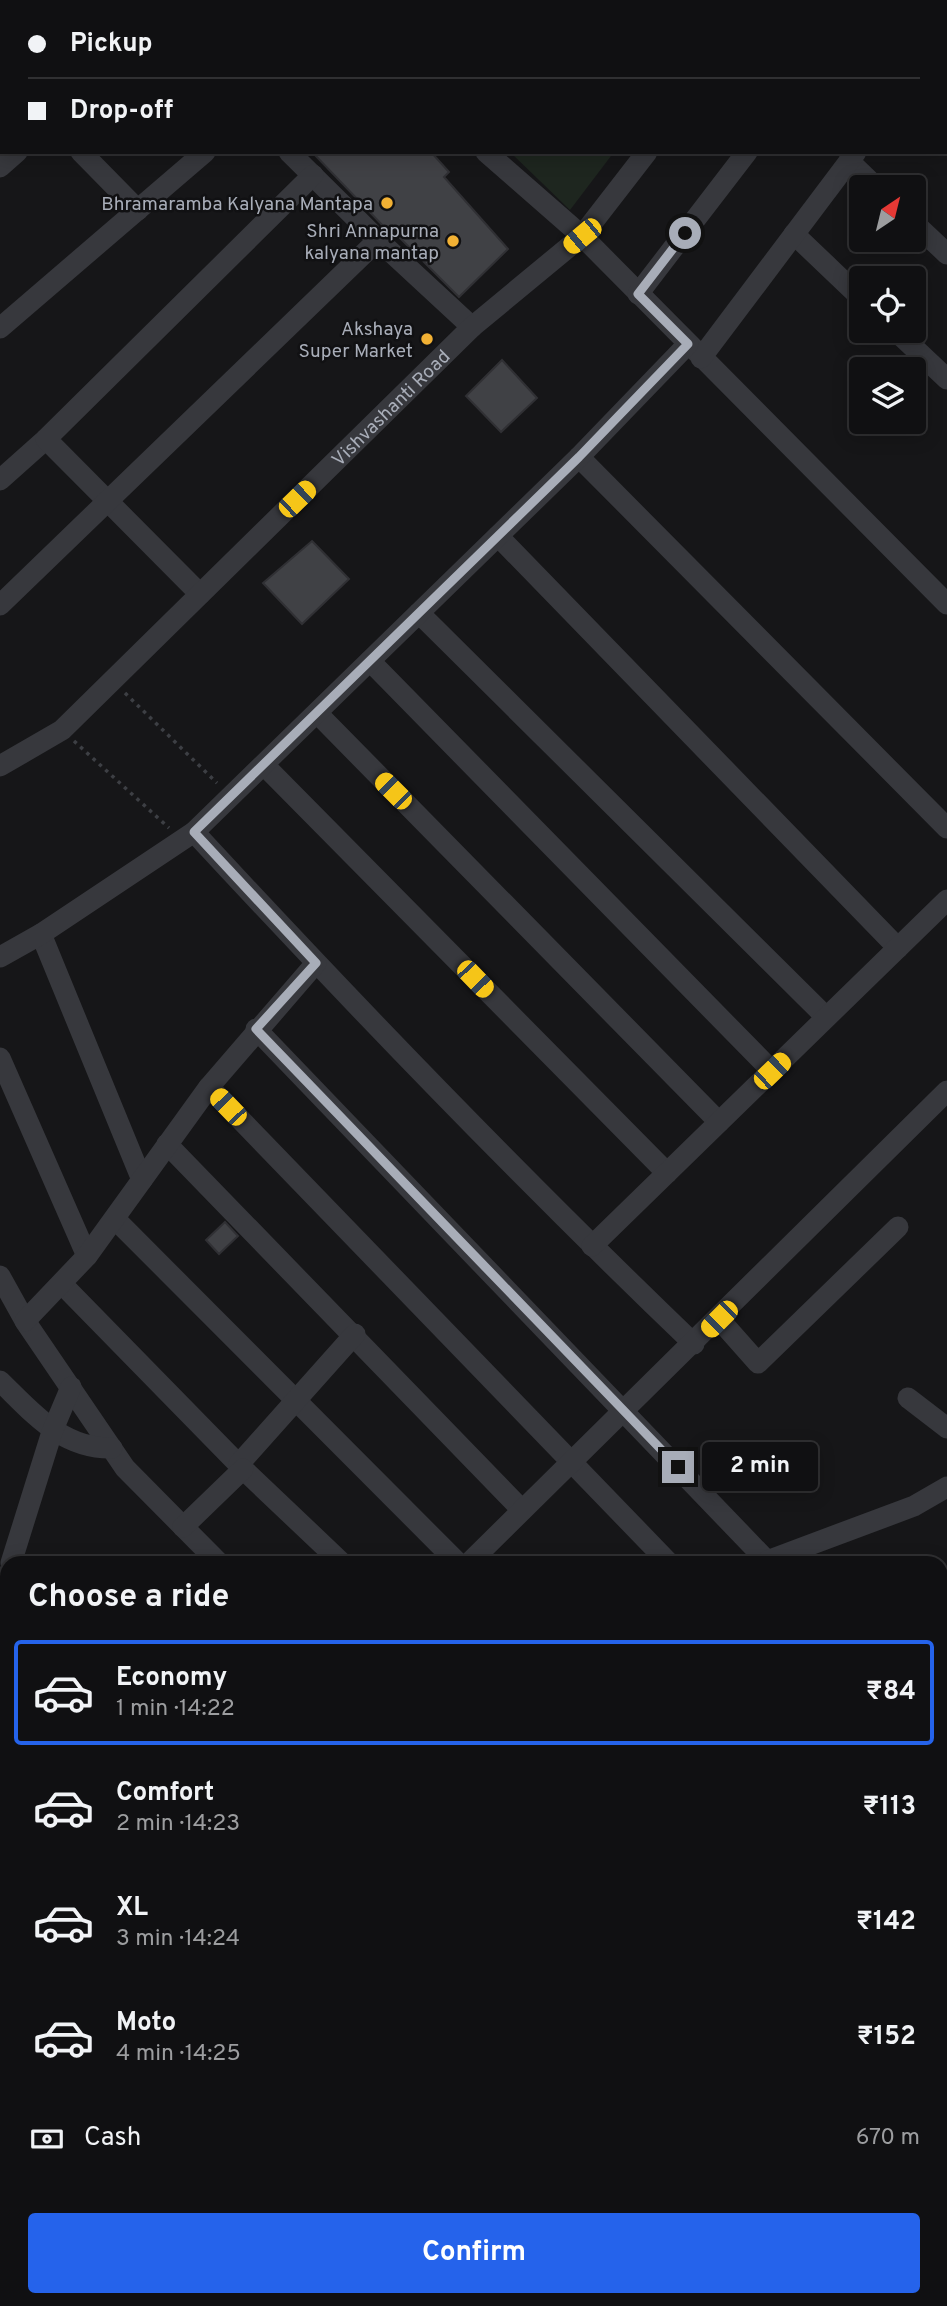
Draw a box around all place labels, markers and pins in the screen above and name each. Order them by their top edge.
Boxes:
place label: Bhramaramba Kalyana Mantapa [101,193,373,217]
marker: Bhramaramba Kalyana Mantapa [379,195,395,211]
place label: Shri Annapurna kalyana mantap [304,220,439,266]
marker: Shri Annapurna kalyana mantap [445,233,461,249]
place label: Akshaya Super Market [299,318,413,364]
marker: Akshaya Super Market [419,331,435,347]

